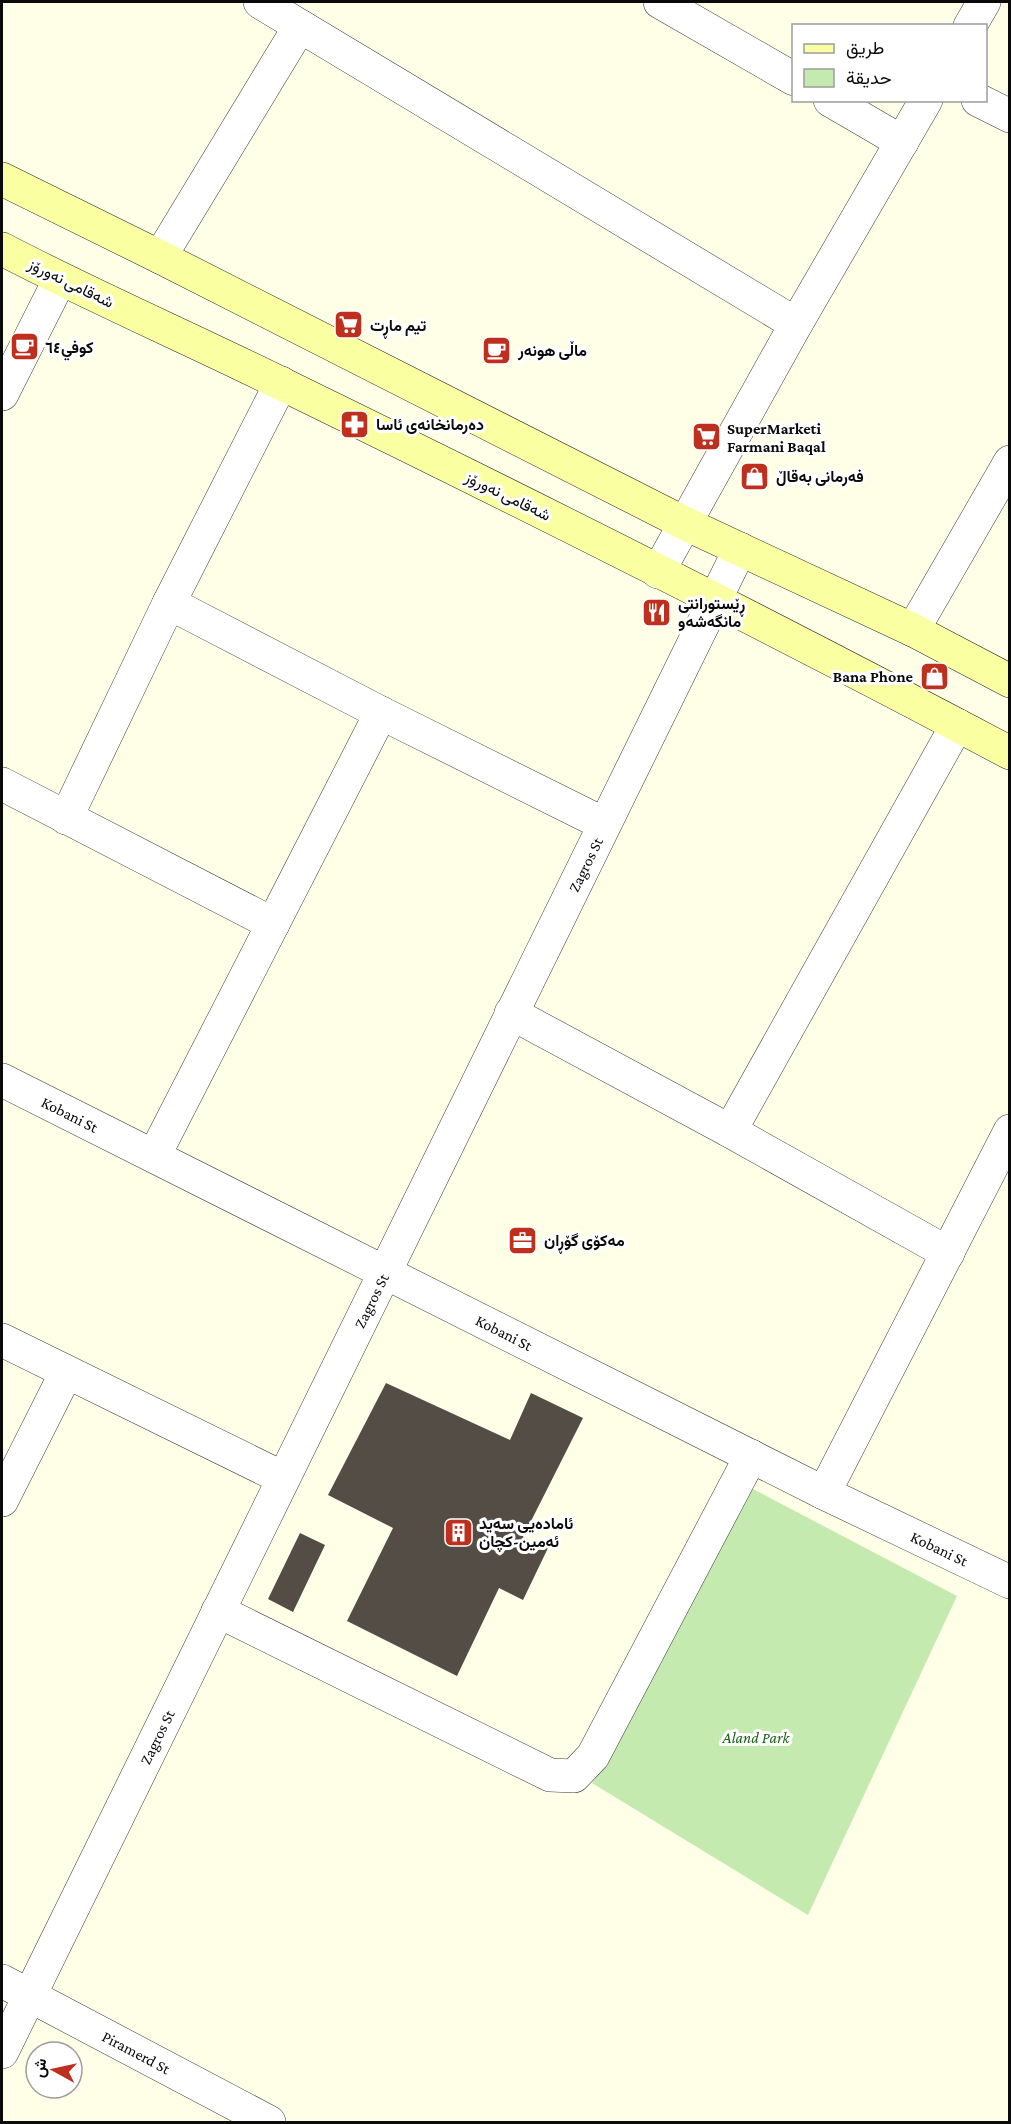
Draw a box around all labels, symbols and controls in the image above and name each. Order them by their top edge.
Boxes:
legend [792,24,987,102]
text: طريق [846,38,884,59]
text: حديقة [846,68,892,88]
street label: شەقامی نەورۆز [24,255,116,313]
supermarket icon: تیم ماڕت [333,309,365,341]
place label: تیم ماڕت [370,317,426,339]
cafe icon: كوفي٦٤ [8,331,40,363]
cafe icon: ماڵی هونەر [481,334,513,366]
place label: كوفي٦٤ [45,339,93,361]
place label: ماڵی هونەر [517,341,587,361]
pharmacy icon: دەرمانخانەی ئاسا [339,408,371,440]
place label: دەرمانخانەی ئاسا [376,416,484,435]
place label: SuperMarketi Farmani Baqal [727,420,826,455]
supermarket icon: SuperMarketi Farmani Baqal [690,421,722,453]
shop icon: فەرمانی بەقاڵ [739,460,771,492]
street label: شەقامی نەورۆز [461,468,553,526]
place label: فەرمانی بەقاڵ [776,468,864,487]
place label: ڕێستورانتی مانگەشەو [678,595,745,632]
restaurant icon: ڕێستورانتی مانگەشەو [641,596,673,628]
shop icon: Bana Phone [918,660,950,692]
place label: Bana Phone [833,668,914,685]
street label: Zagros St [565,834,606,895]
street label: Kobani St [39,1093,102,1136]
office icon: مەکۆی گۆڕان [507,1224,539,1256]
place label: مەکۆی گۆڕان [544,1232,625,1254]
street label: Zagros St [350,1270,392,1331]
street label: Kobani St [473,1311,536,1354]
place label: ئامادەیی سەید ئەمین-کچان [479,1515,573,1553]
building icon: ئامادەیی سەید ئەمین-کچان [442,1516,474,1548]
street label: Kobani St [908,1527,971,1569]
street label: Zagros St [136,1706,178,1767]
park label: Aland Park [722,1729,790,1746]
street label: Piramerd St [100,2027,174,2077]
north arrow [24,2040,84,2100]
text: ش [30,2057,50,2079]

